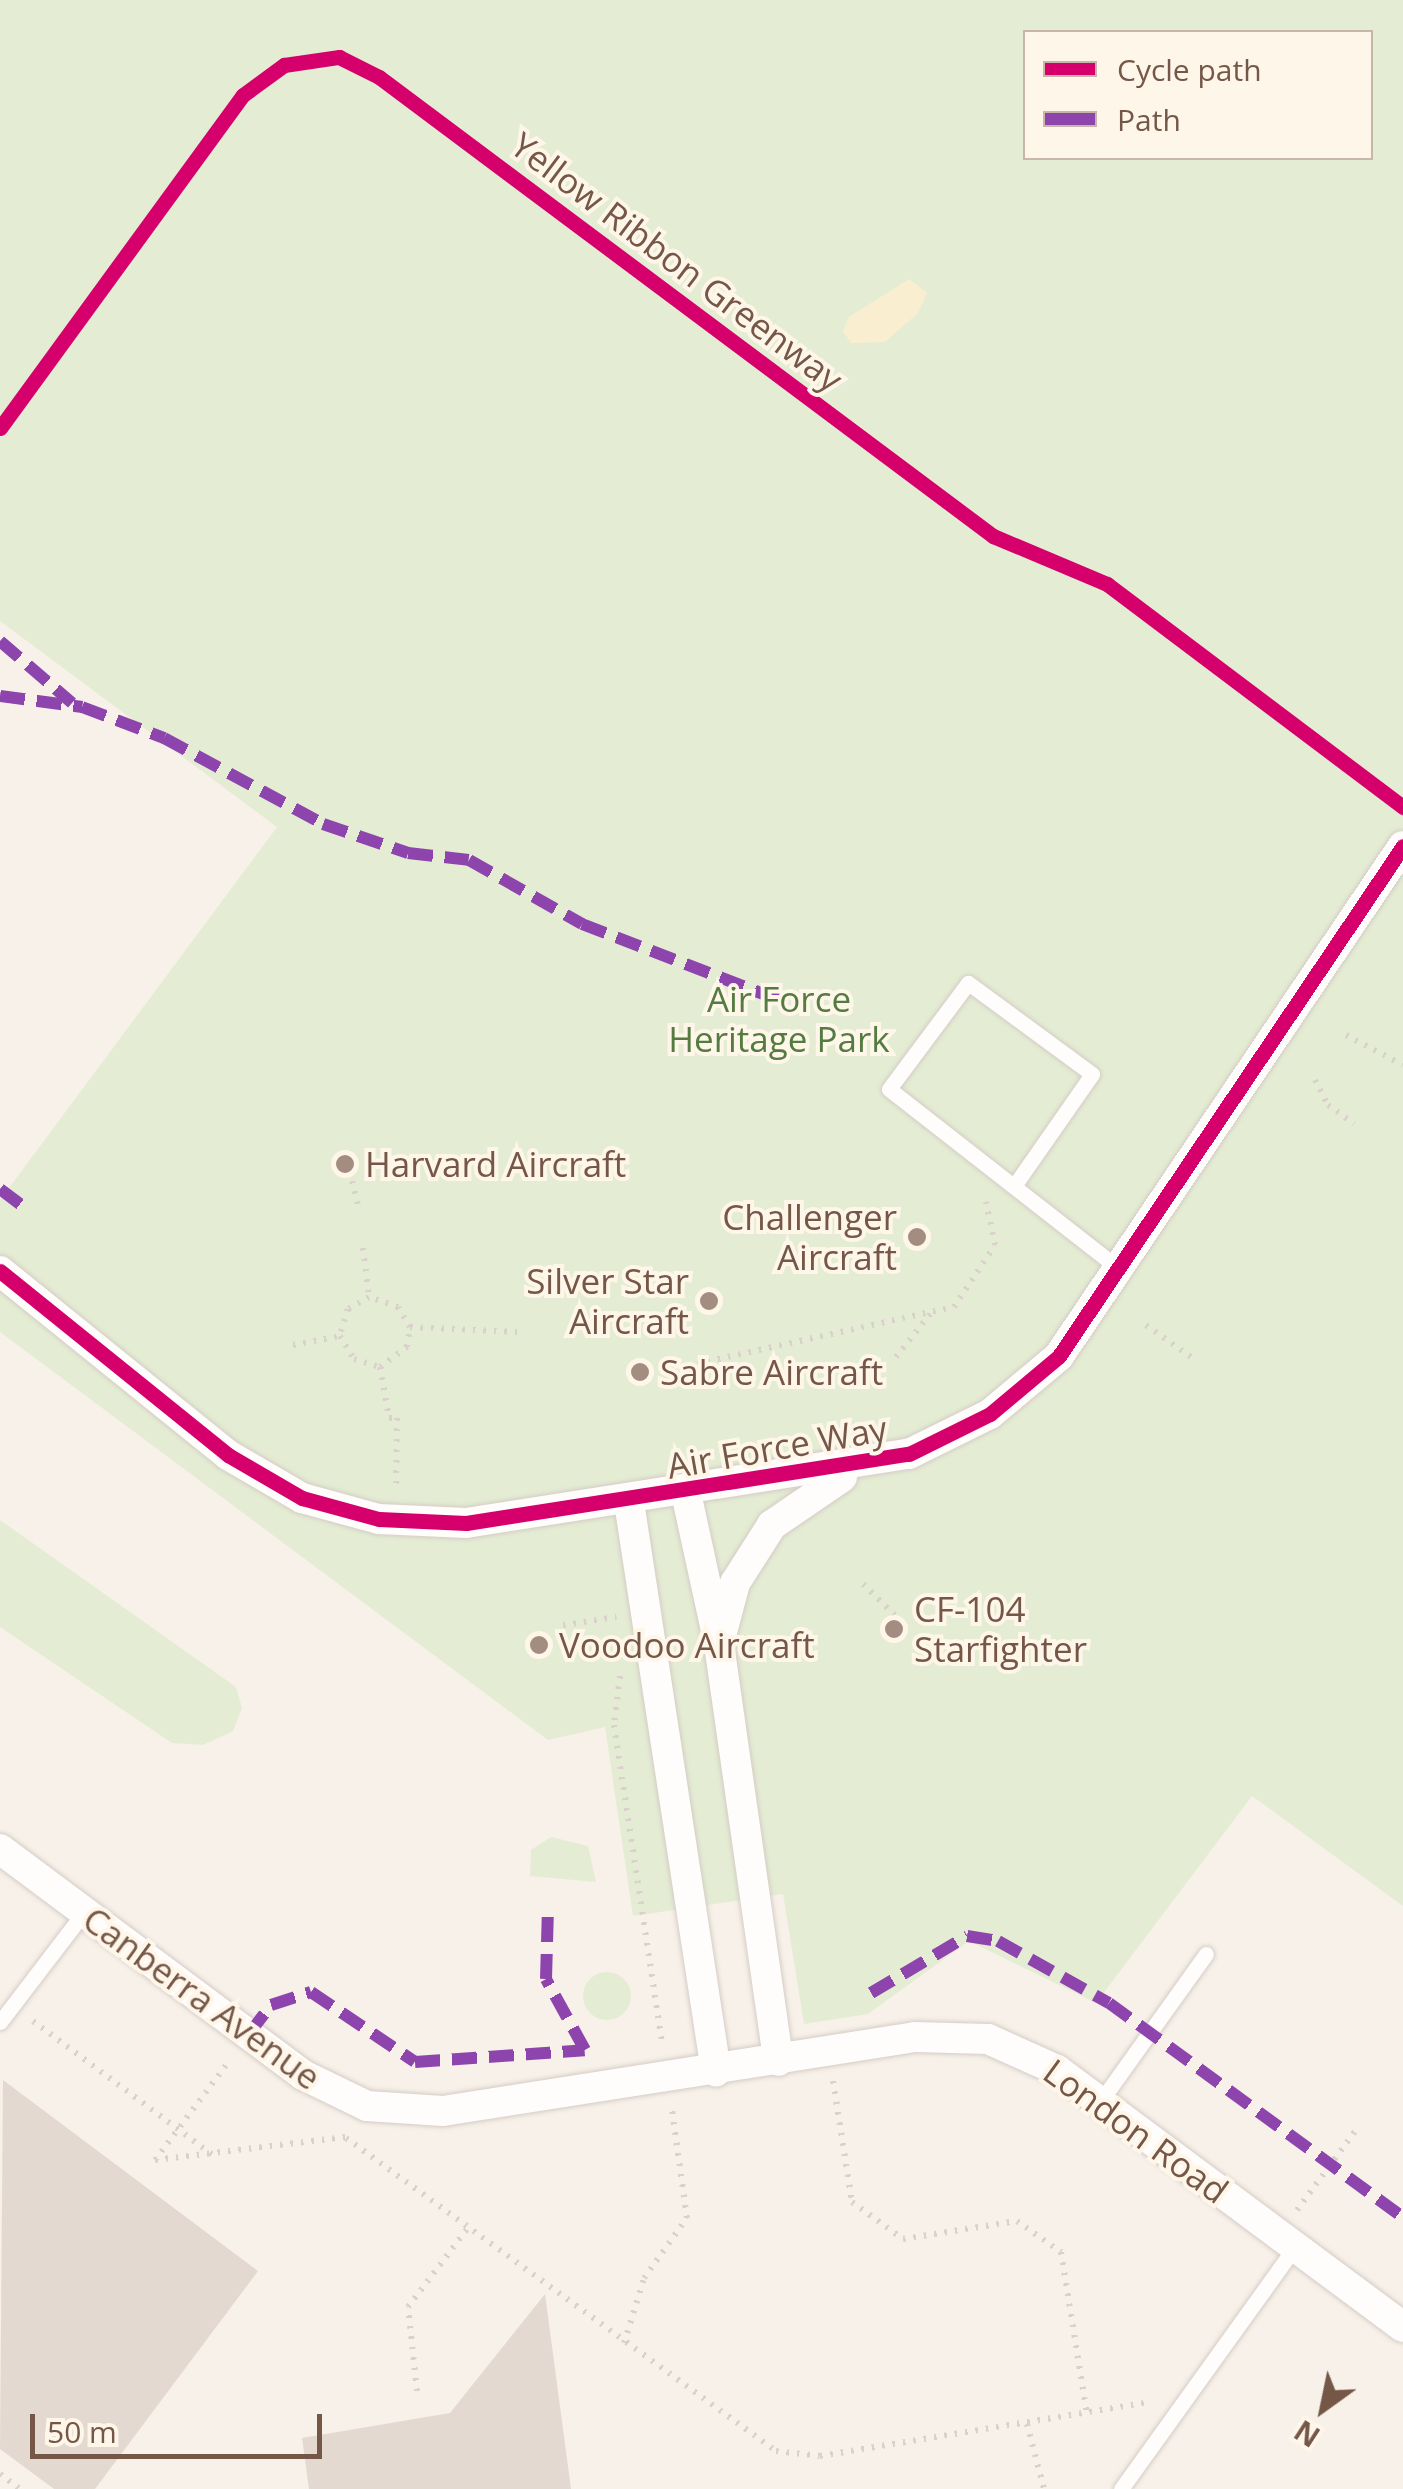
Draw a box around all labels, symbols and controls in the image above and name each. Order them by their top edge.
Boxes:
legend [1023,30,1373,160]
text: Cycle path [1117,49,1262,90]
text: Path [1117,99,1181,140]
street label: Yellow Ribbon Greenway [503,124,851,400]
park label: Air Force Heritage Park [668,978,890,1060]
place label: Harvard Aircraft [365,1143,626,1185]
marker: Harvard Aircraft [334,1153,356,1175]
place label: Challenger Aircraft [722,1196,897,1278]
marker: Challenger Aircraft [906,1226,928,1248]
place label: Silver Star Aircraft [526,1260,689,1342]
marker: Silver Star Aircraft [698,1290,720,1312]
place label: Sabre Aircraft [660,1351,883,1393]
marker: Sabre Aircraft [629,1361,651,1383]
street label: Air Force Way [664,1407,890,1487]
place label: CF-104 Starfighter [914,1588,1087,1670]
marker: CF-104 Starfighter [883,1618,905,1640]
place label: Voodoo Aircraft [559,1624,815,1666]
marker: Voodoo Aircraft [528,1634,550,1656]
street label: Canberra Avenue [75,1898,329,2098]
street label: London Road [1036,2050,1236,2212]
north arrow [1273,2359,1373,2459]
scale bar [35,2394,328,2456]
text: 50 m [47,2411,117,2452]
text: N [1287,2412,1327,2456]

